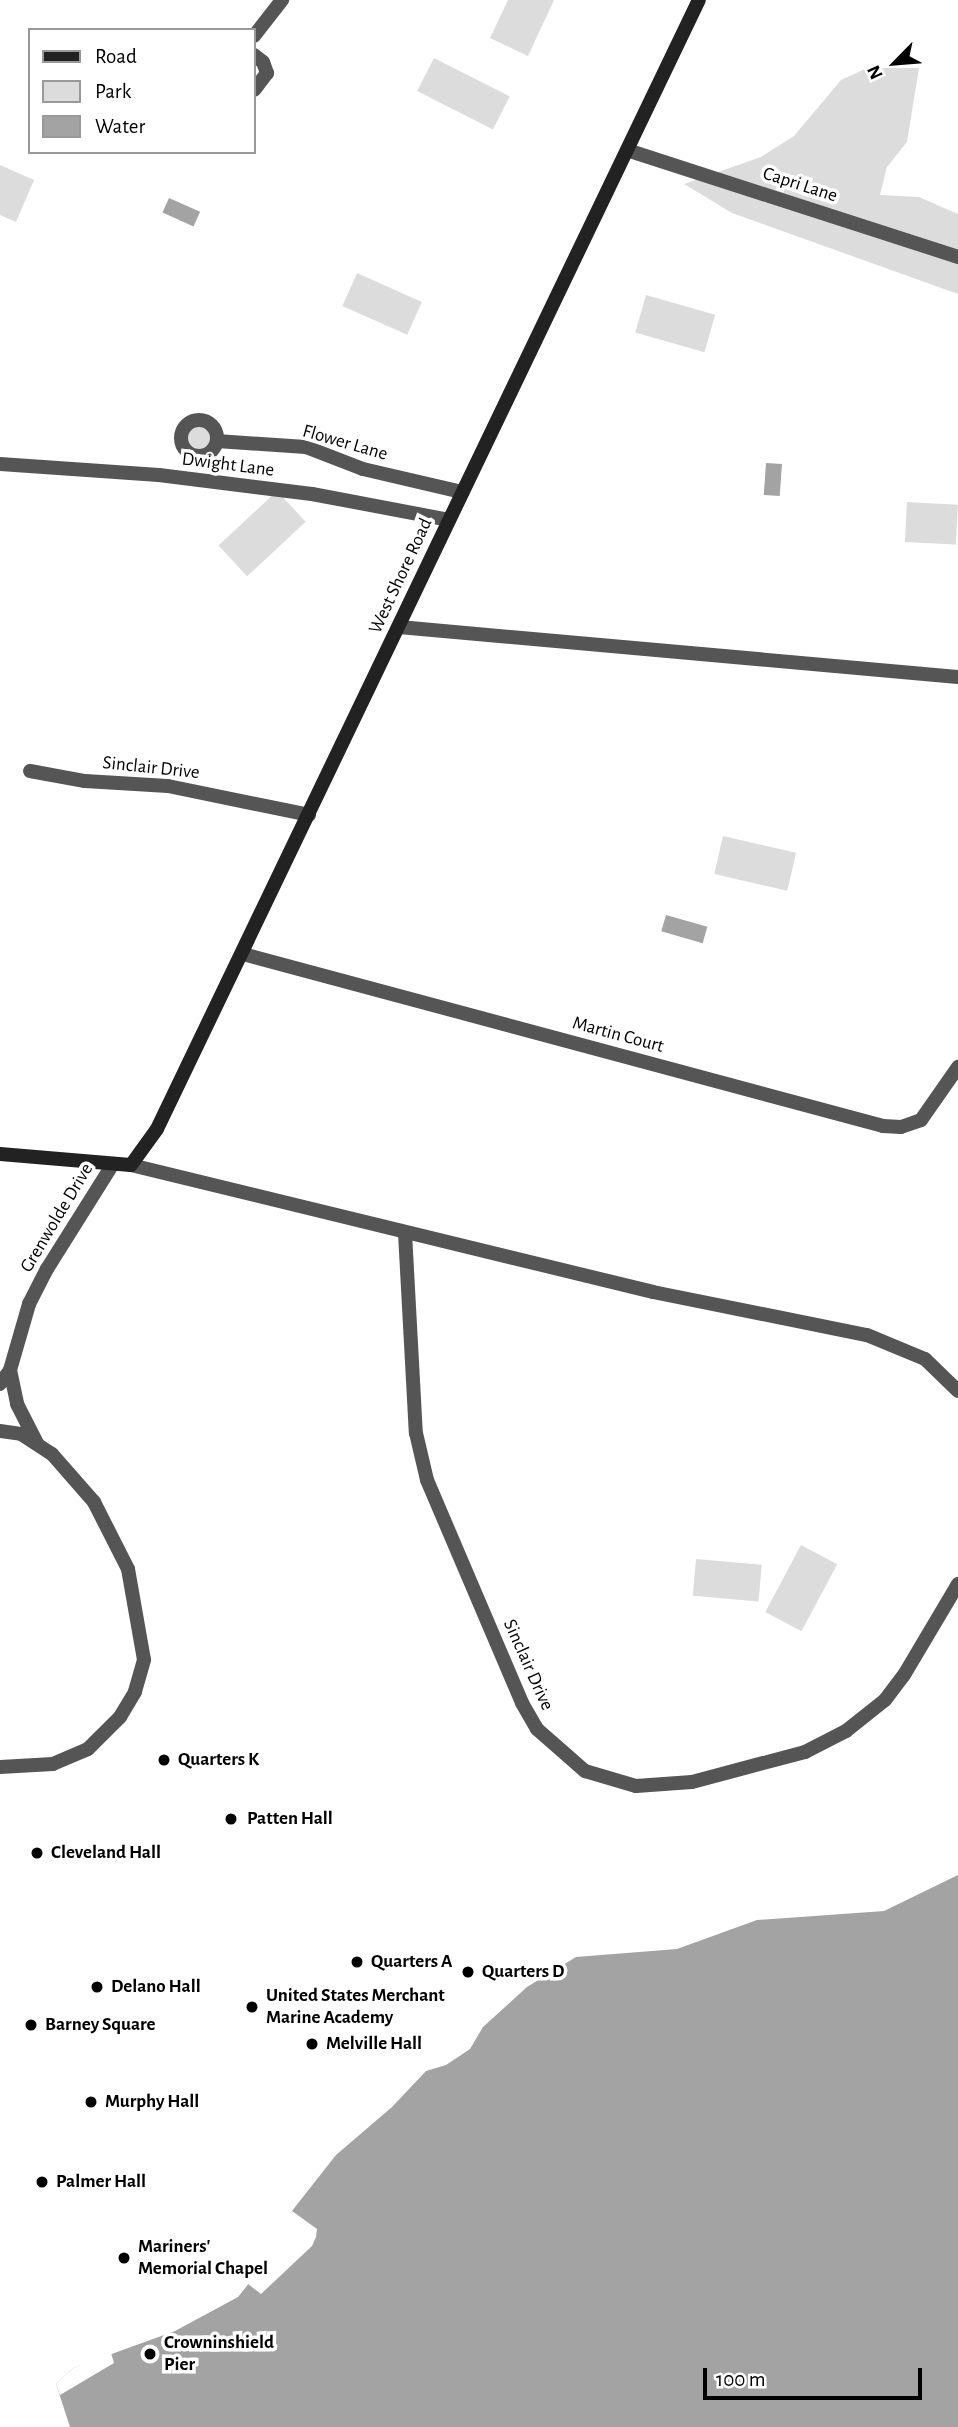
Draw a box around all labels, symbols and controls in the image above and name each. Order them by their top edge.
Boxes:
legend [28,28,256,154]
north arrow [860,28,930,98]
text: Road [95,46,137,67]
text: N [864,62,887,82]
text: Park [95,81,131,102]
text: Water [95,116,145,137]
street label: Capri Lane [760,162,840,208]
street label: Flower Lane [300,420,390,466]
street label: Dwight Lane [180,448,276,482]
street label: West Shore Road [364,515,438,637]
street label: Sinclair Drive [101,752,201,784]
street label: Martin Court [570,1012,666,1058]
street label: Grenwolde Drive [16,1159,98,1277]
street label: Sinclair Drive [498,1616,558,1714]
place label: Quarters K [178,1749,259,1771]
marker: Quarters K [156,1752,172,1768]
place label: Patten Hall [247,1808,333,1830]
marker: Patten Hall [221,1809,241,1829]
place label: Cleveland Hall [51,1842,161,1864]
marker: Cleveland Hall [29,1845,45,1861]
place label: Quarters A [371,1951,452,1973]
marker: Quarters A [349,1954,365,1970]
place label: Quarters D [482,1961,564,1983]
marker: Quarters D [460,1964,476,1980]
place label: Delano Hall [111,1976,201,1998]
marker: Delano Hall [89,1979,105,1995]
place label: United States Merchant Marine Academy [266,1985,445,2029]
marker: United States Merchant Marine Academy [244,1999,260,2015]
place label: Barney Square [45,2014,156,2036]
marker: Barney Square [23,2017,39,2033]
place label: Melville Hall [326,2033,422,2055]
marker: Melville Hall [304,2036,320,2052]
place label: Murphy Hall [105,2091,199,2113]
marker: Murphy Hall [83,2094,99,2110]
place label: Palmer Hall [56,2171,146,2193]
marker: Palmer Hall [34,2174,50,2190]
place label: Mariners' Memorial Chapel [138,2236,268,2280]
marker: Mariners' Memorial Chapel [116,2250,132,2266]
place label: Crowninshield Pier [164,2332,274,2376]
marker: Crowninshield Pier [142,2346,158,2362]
scale bar [706,2354,925,2398]
text: 100 m [716,2369,766,2390]

